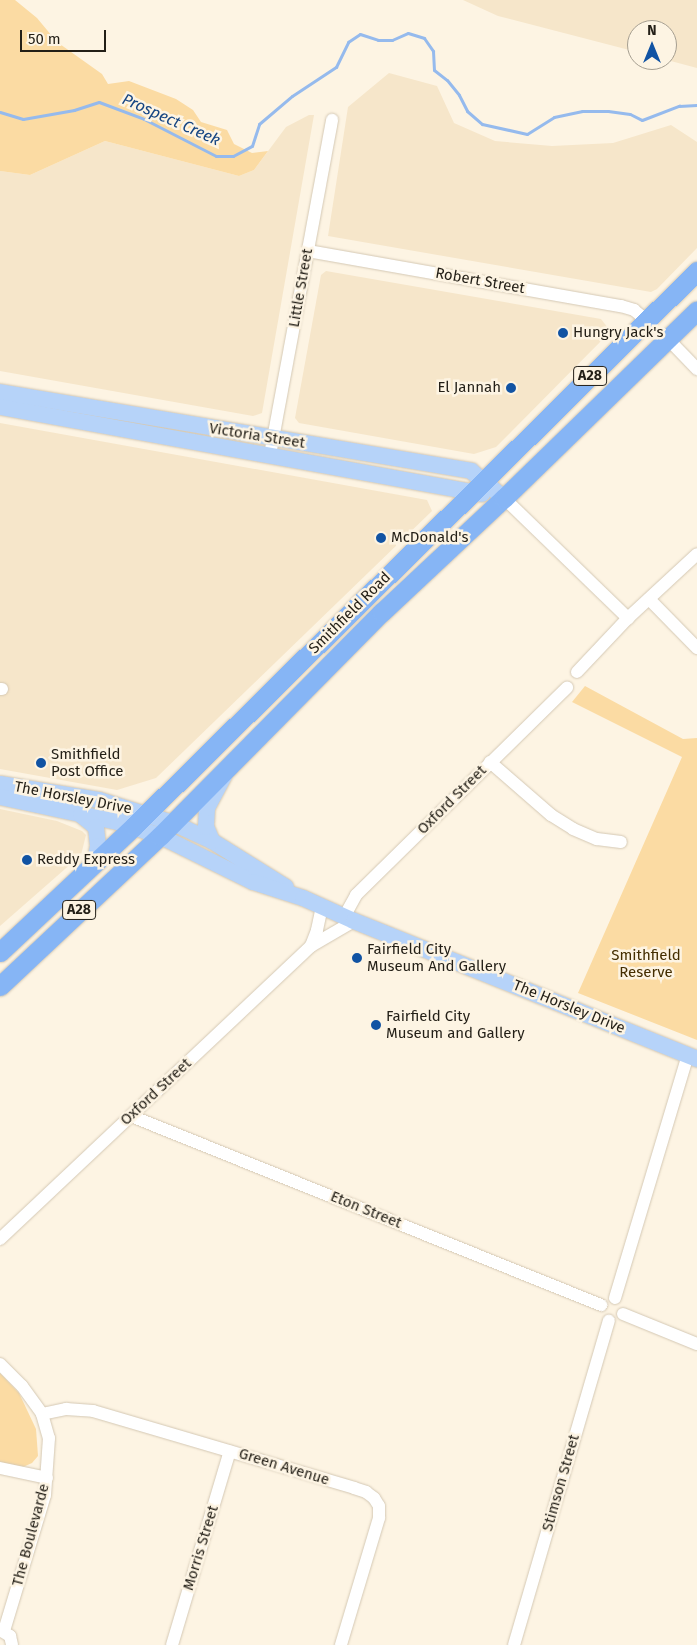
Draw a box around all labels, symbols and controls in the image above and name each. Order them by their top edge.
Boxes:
scale bar [22,20,109,52]
north arrow [627,20,677,70]
text: N [647,22,657,39]
text: 50 m [28,30,61,48]
water label: Prospect Creek [119,90,223,150]
street label: Little Street [285,247,317,329]
street label: Robert Street [434,264,526,298]
place label: Hungry Jack's [573,324,663,342]
marker: Hungry Jack's [557,327,569,339]
road number: A28 [572,364,608,388]
place label: El Jannah [437,379,501,397]
marker: El Jannah [505,382,517,394]
street label: Victoria Street [208,420,306,452]
place label: McDonald's [391,529,468,547]
marker: McDonald's [375,532,387,544]
street label: Smithfield Road [305,568,395,658]
place label: Smithfield Post Office [51,745,123,780]
marker: Smithfield Post Office [35,757,47,769]
street label: Oxford Street [414,762,490,838]
street label: The Horsley Drive [13,778,133,818]
place label: Reddy Express [37,851,135,869]
marker: Reddy Express [21,854,33,866]
road number: A28 [62,898,96,922]
place label: Fairfield City Museum And Gallery [367,940,506,975]
park label: Smithfield Reserve [611,946,681,981]
marker: Fairfield City Museum And Gallery [351,952,363,964]
street label: The Horsley Drive [510,976,628,1038]
place label: Fairfield City Museum and Gallery [386,1007,525,1042]
marker: Fairfield City Museum and Gallery [370,1019,382,1031]
street label: Oxford Street [117,1055,195,1129]
street label: Eton Street [328,1188,404,1232]
street label: Stimson Street [539,1433,583,1533]
street label: Green Avenue [237,1445,331,1489]
street label: The Boulevarde [9,1482,53,1588]
street label: Morris Street [180,1503,222,1593]

